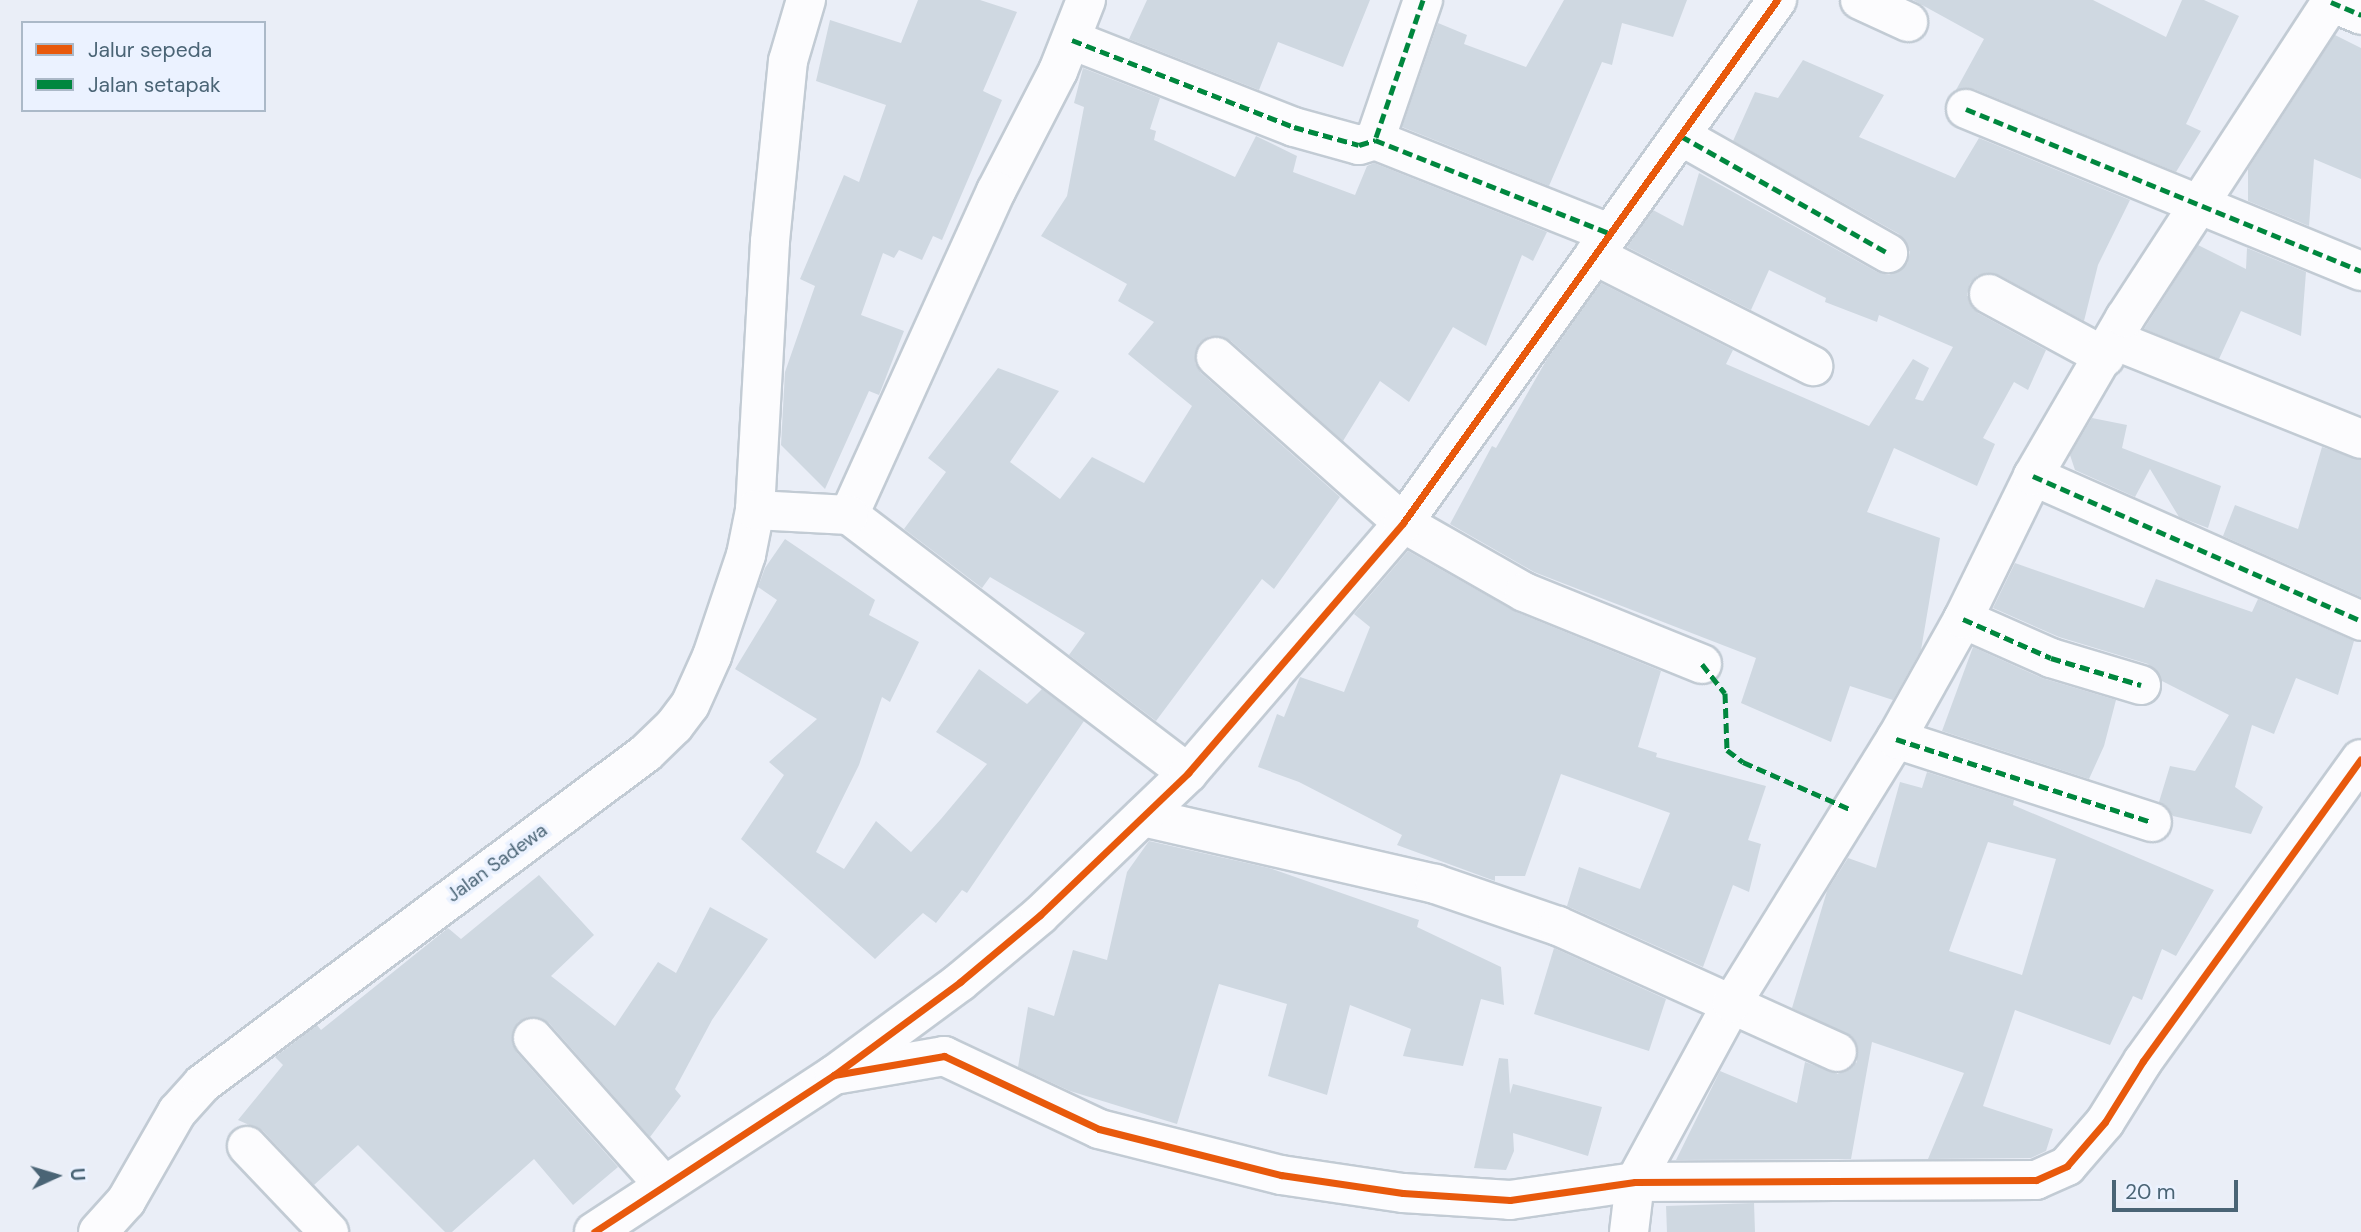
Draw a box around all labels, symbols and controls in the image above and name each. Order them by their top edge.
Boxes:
legend [21,21,266,112]
text: Jalur sepeda [88,36,212,64]
text: Jalan setapak [88,71,221,99]
street label: Jalan Sadewa [442,819,552,907]
north arrow [21,1141,91,1211]
scale bar [2116,1166,2242,1210]
text: U [65,1167,90,1182]
text: 20 m [2125,1178,2176,1206]

